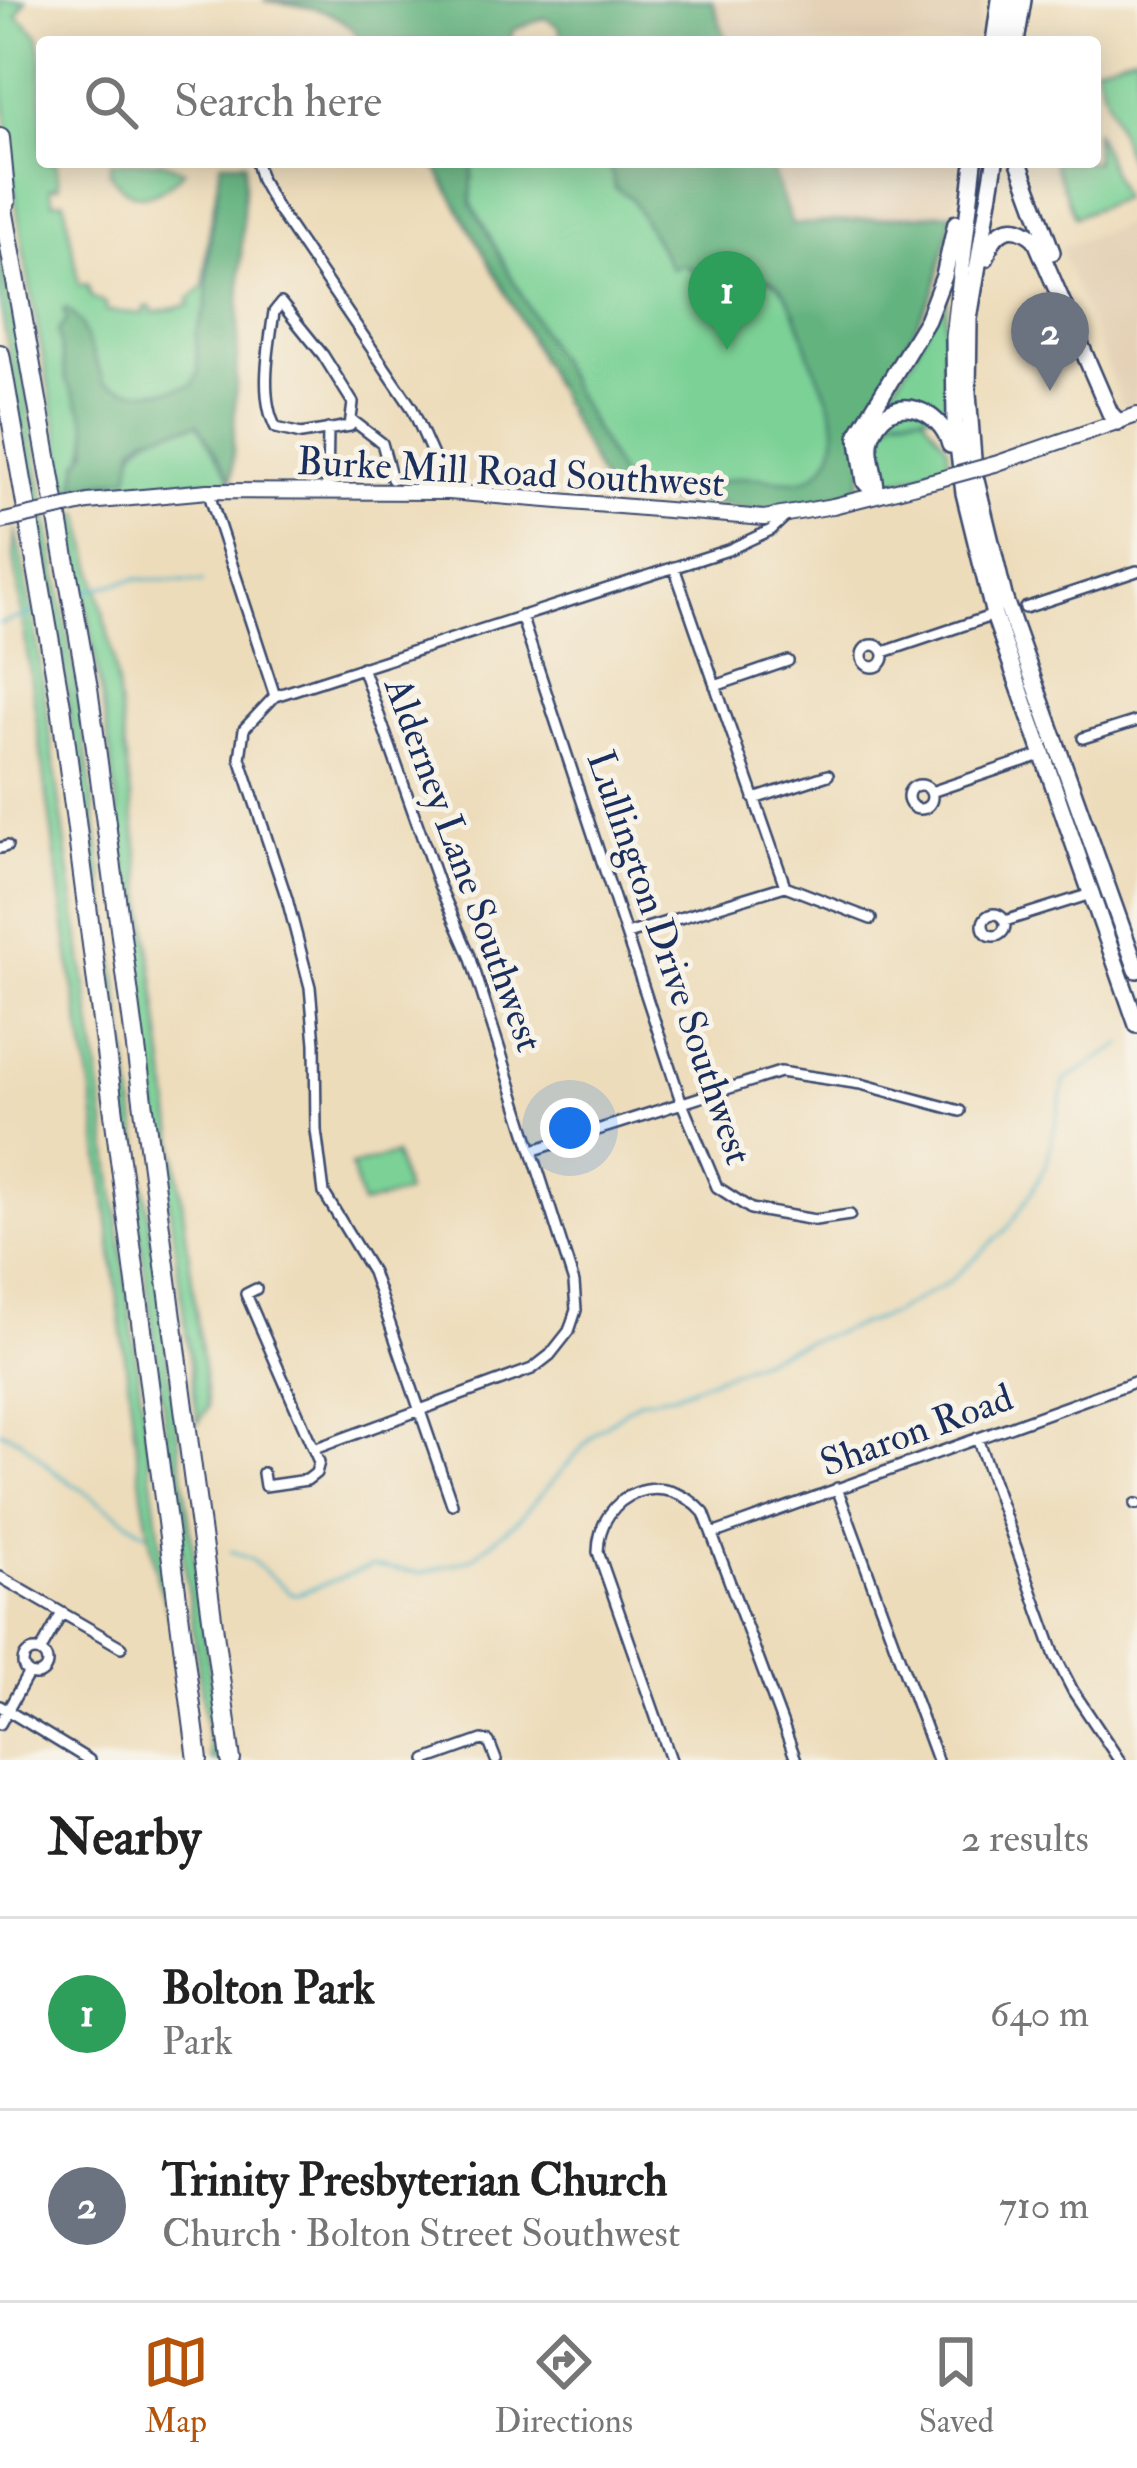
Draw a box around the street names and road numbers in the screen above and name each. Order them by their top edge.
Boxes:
street label: Burke Mill Road Southwest [296,437,726,508]
street label: Alderney Lane Southwest [373,670,554,1058]
street label: Lullington Drive Southwest [576,744,763,1171]
street label: Sharon Road [814,1373,1019,1488]

